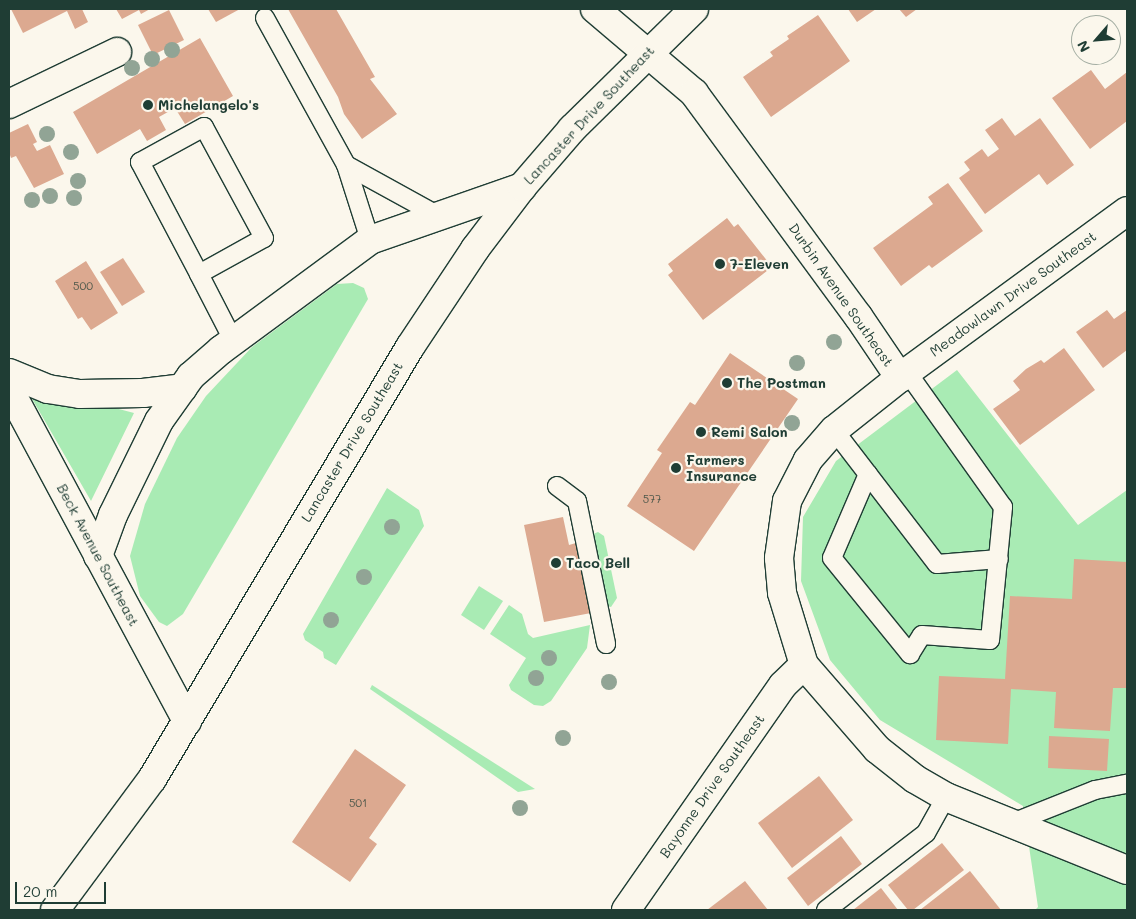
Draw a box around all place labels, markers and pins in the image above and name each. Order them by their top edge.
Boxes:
place label: Michelangelo's [158,97,259,113]
marker: Michelangelo's [142,99,154,111]
place label: 7-Eleven [730,256,789,272]
marker: 7-Eleven [714,258,726,270]
place label: The Postman [737,375,826,391]
marker: The Postman [721,377,733,389]
place label: Remi Salon [711,424,788,440]
marker: Remi Salon [695,426,707,438]
place label: Farmers Insurance [686,452,757,484]
marker: Farmers Insurance [670,462,682,474]
place label: Taco Bell [566,555,630,571]
marker: Taco Bell [550,557,562,569]

